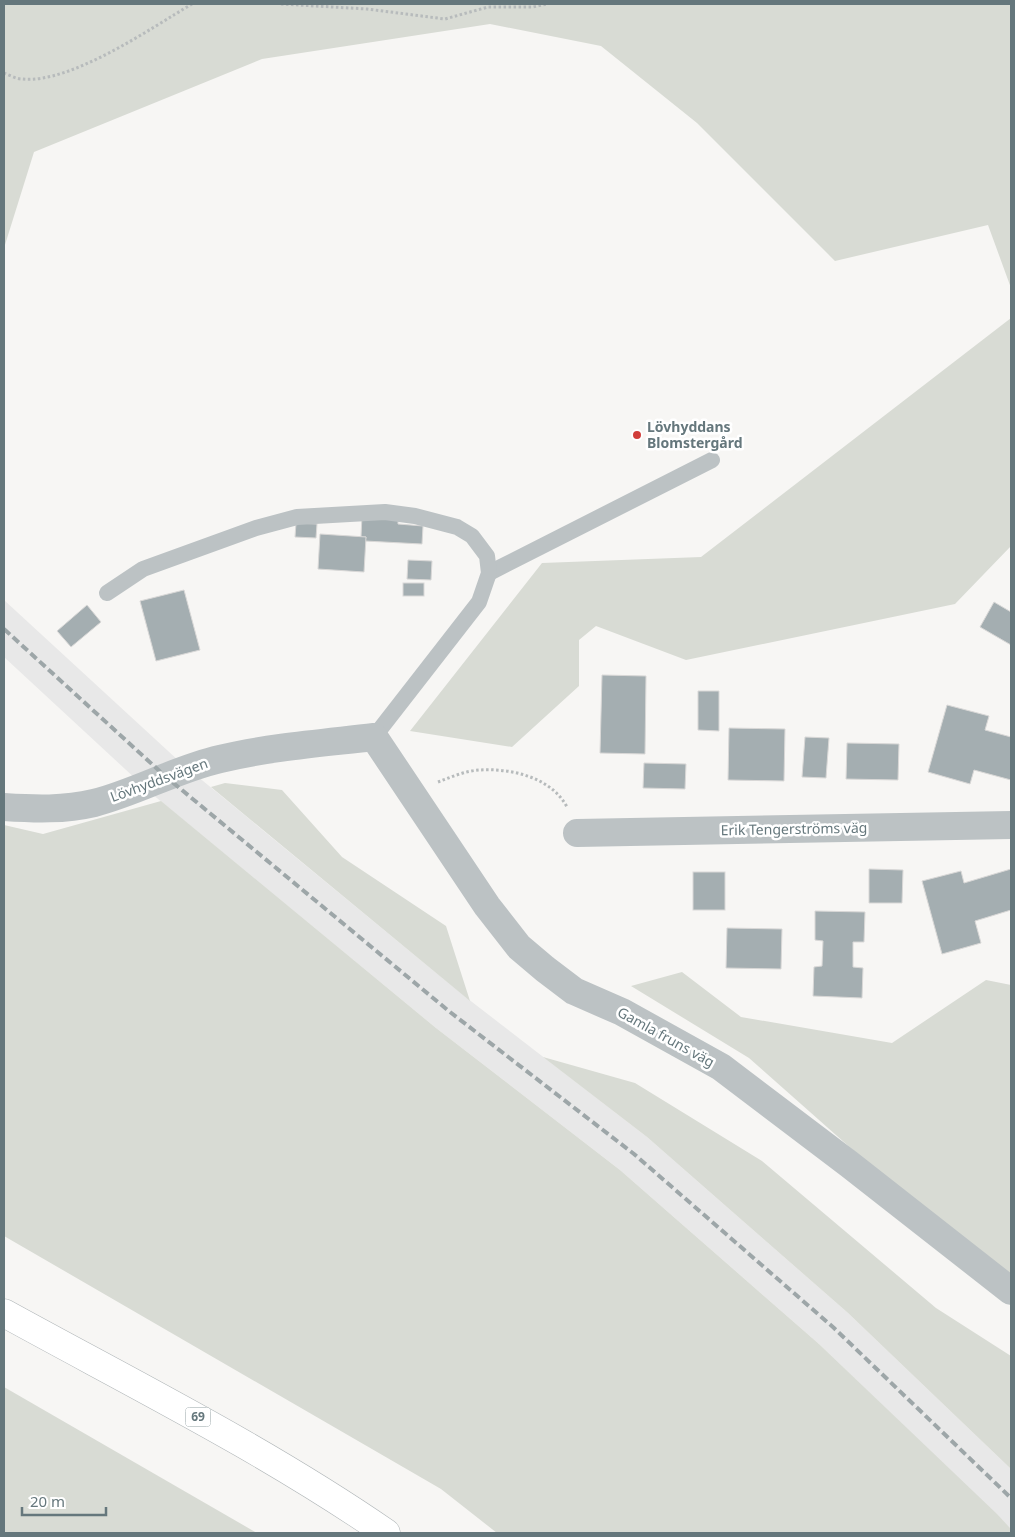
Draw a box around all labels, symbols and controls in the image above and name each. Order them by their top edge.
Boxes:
place label: Lövhyddans Blomstergård [647,417,743,452]
marker: Lövhyddans Blomstergård [631,429,643,441]
street label: Lövhyddsvägen [107,753,210,806]
street label: Erik Tengerströms väg [720,818,867,839]
street label: Gamla fruns väg [614,1002,718,1071]
road number: 69 [186,1408,210,1426]
scale bar [22,1484,106,1516]
text: 20 m [30,1491,65,1511]

